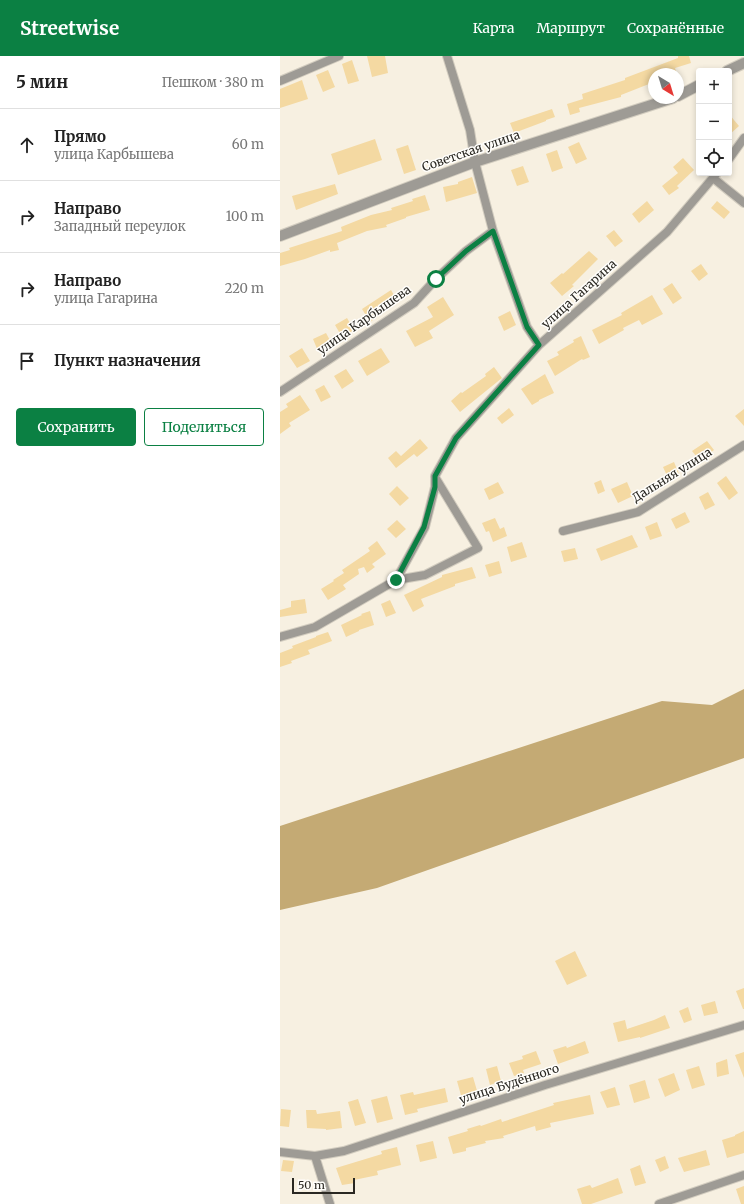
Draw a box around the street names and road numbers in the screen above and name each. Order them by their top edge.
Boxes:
street label: Советская улица [420,127,522,174]
street label: улица Гагарина [538,256,620,331]
street label: улица Карбышева [314,281,414,358]
street label: Дальняя улица [629,444,715,505]
street label: улица Будённого [457,1060,561,1107]

